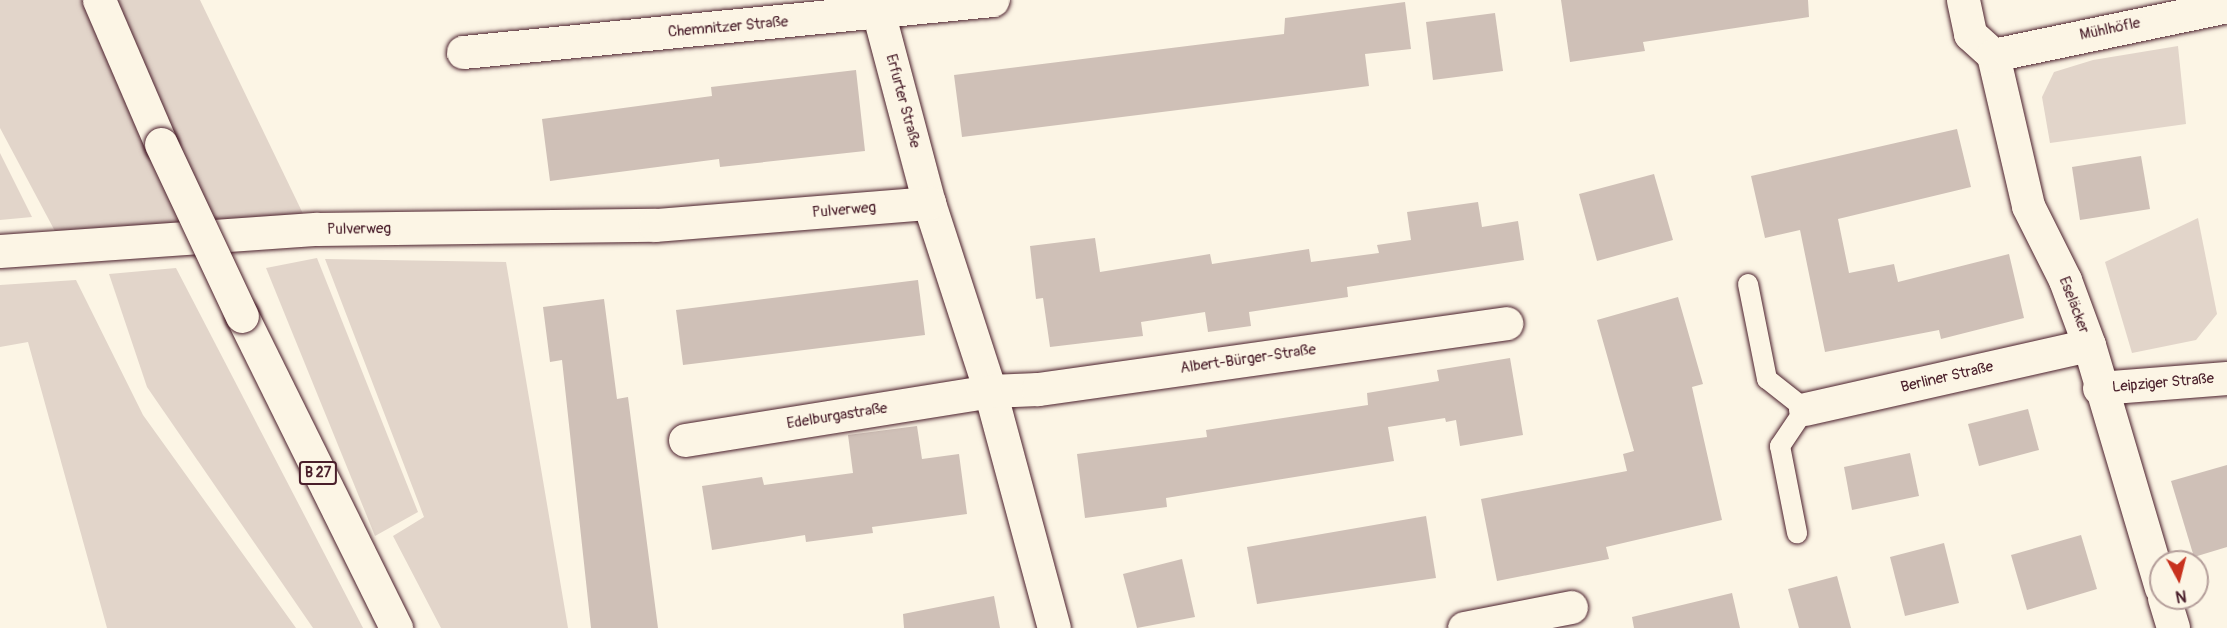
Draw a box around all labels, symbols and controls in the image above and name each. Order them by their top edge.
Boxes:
street label: Chemnitzer Straße [667,13,789,41]
street label: Mühlhöfle [2078,14,2142,44]
street label: Erfurter Straße [882,52,924,150]
street label: Pulverweg [811,198,877,222]
street label: Pulverweg [327,219,391,239]
street label: Eseläcker [2055,274,2093,336]
street label: Albert-Bürger-Straße [1179,341,1317,377]
street label: Berliner Straße [1899,358,1995,396]
street label: Leipziger Straße [2111,370,2215,396]
street label: Edelburgastraße [785,399,889,433]
road number: B 27 [298,462,338,484]
north arrow [2149,550,2209,610]
text: N [2174,585,2188,606]

